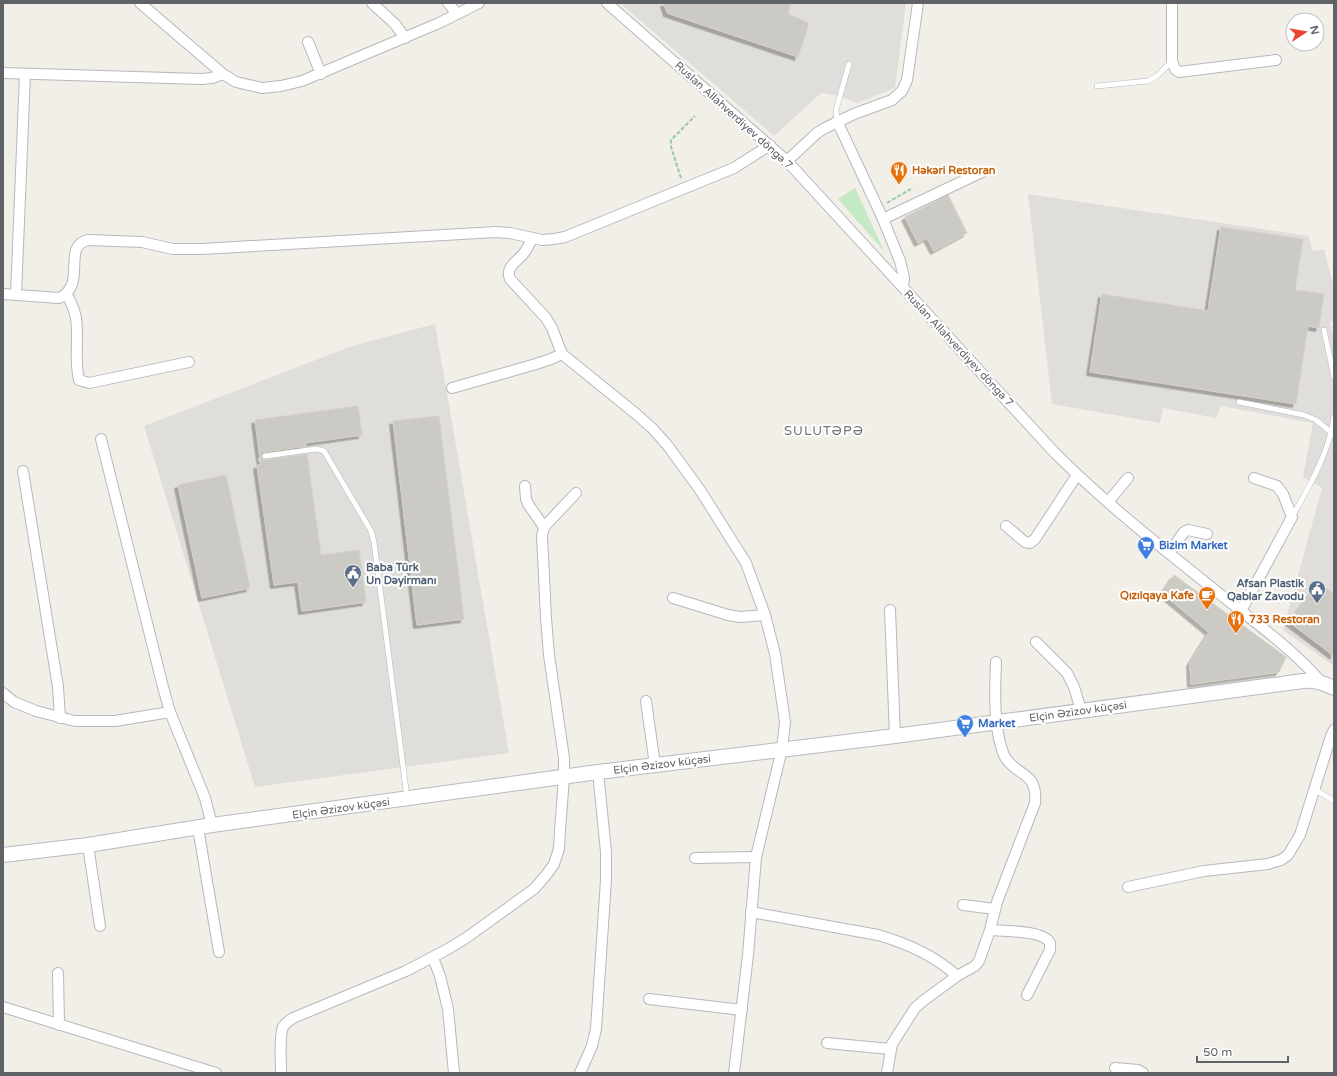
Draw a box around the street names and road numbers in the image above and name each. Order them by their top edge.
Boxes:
street label: Ruslan Allahverdiyev döngə 7 [672,59,795,172]
street label: Ruslan Allahverdiyev döngə 7 [901,287,1016,409]
street label: Elçin Əzizov küçəsi [1028,698,1128,725]
street label: Elçin Əzizov küçəsi [612,752,712,777]
street label: Elçin Əzizov küçəsi [291,795,391,822]

